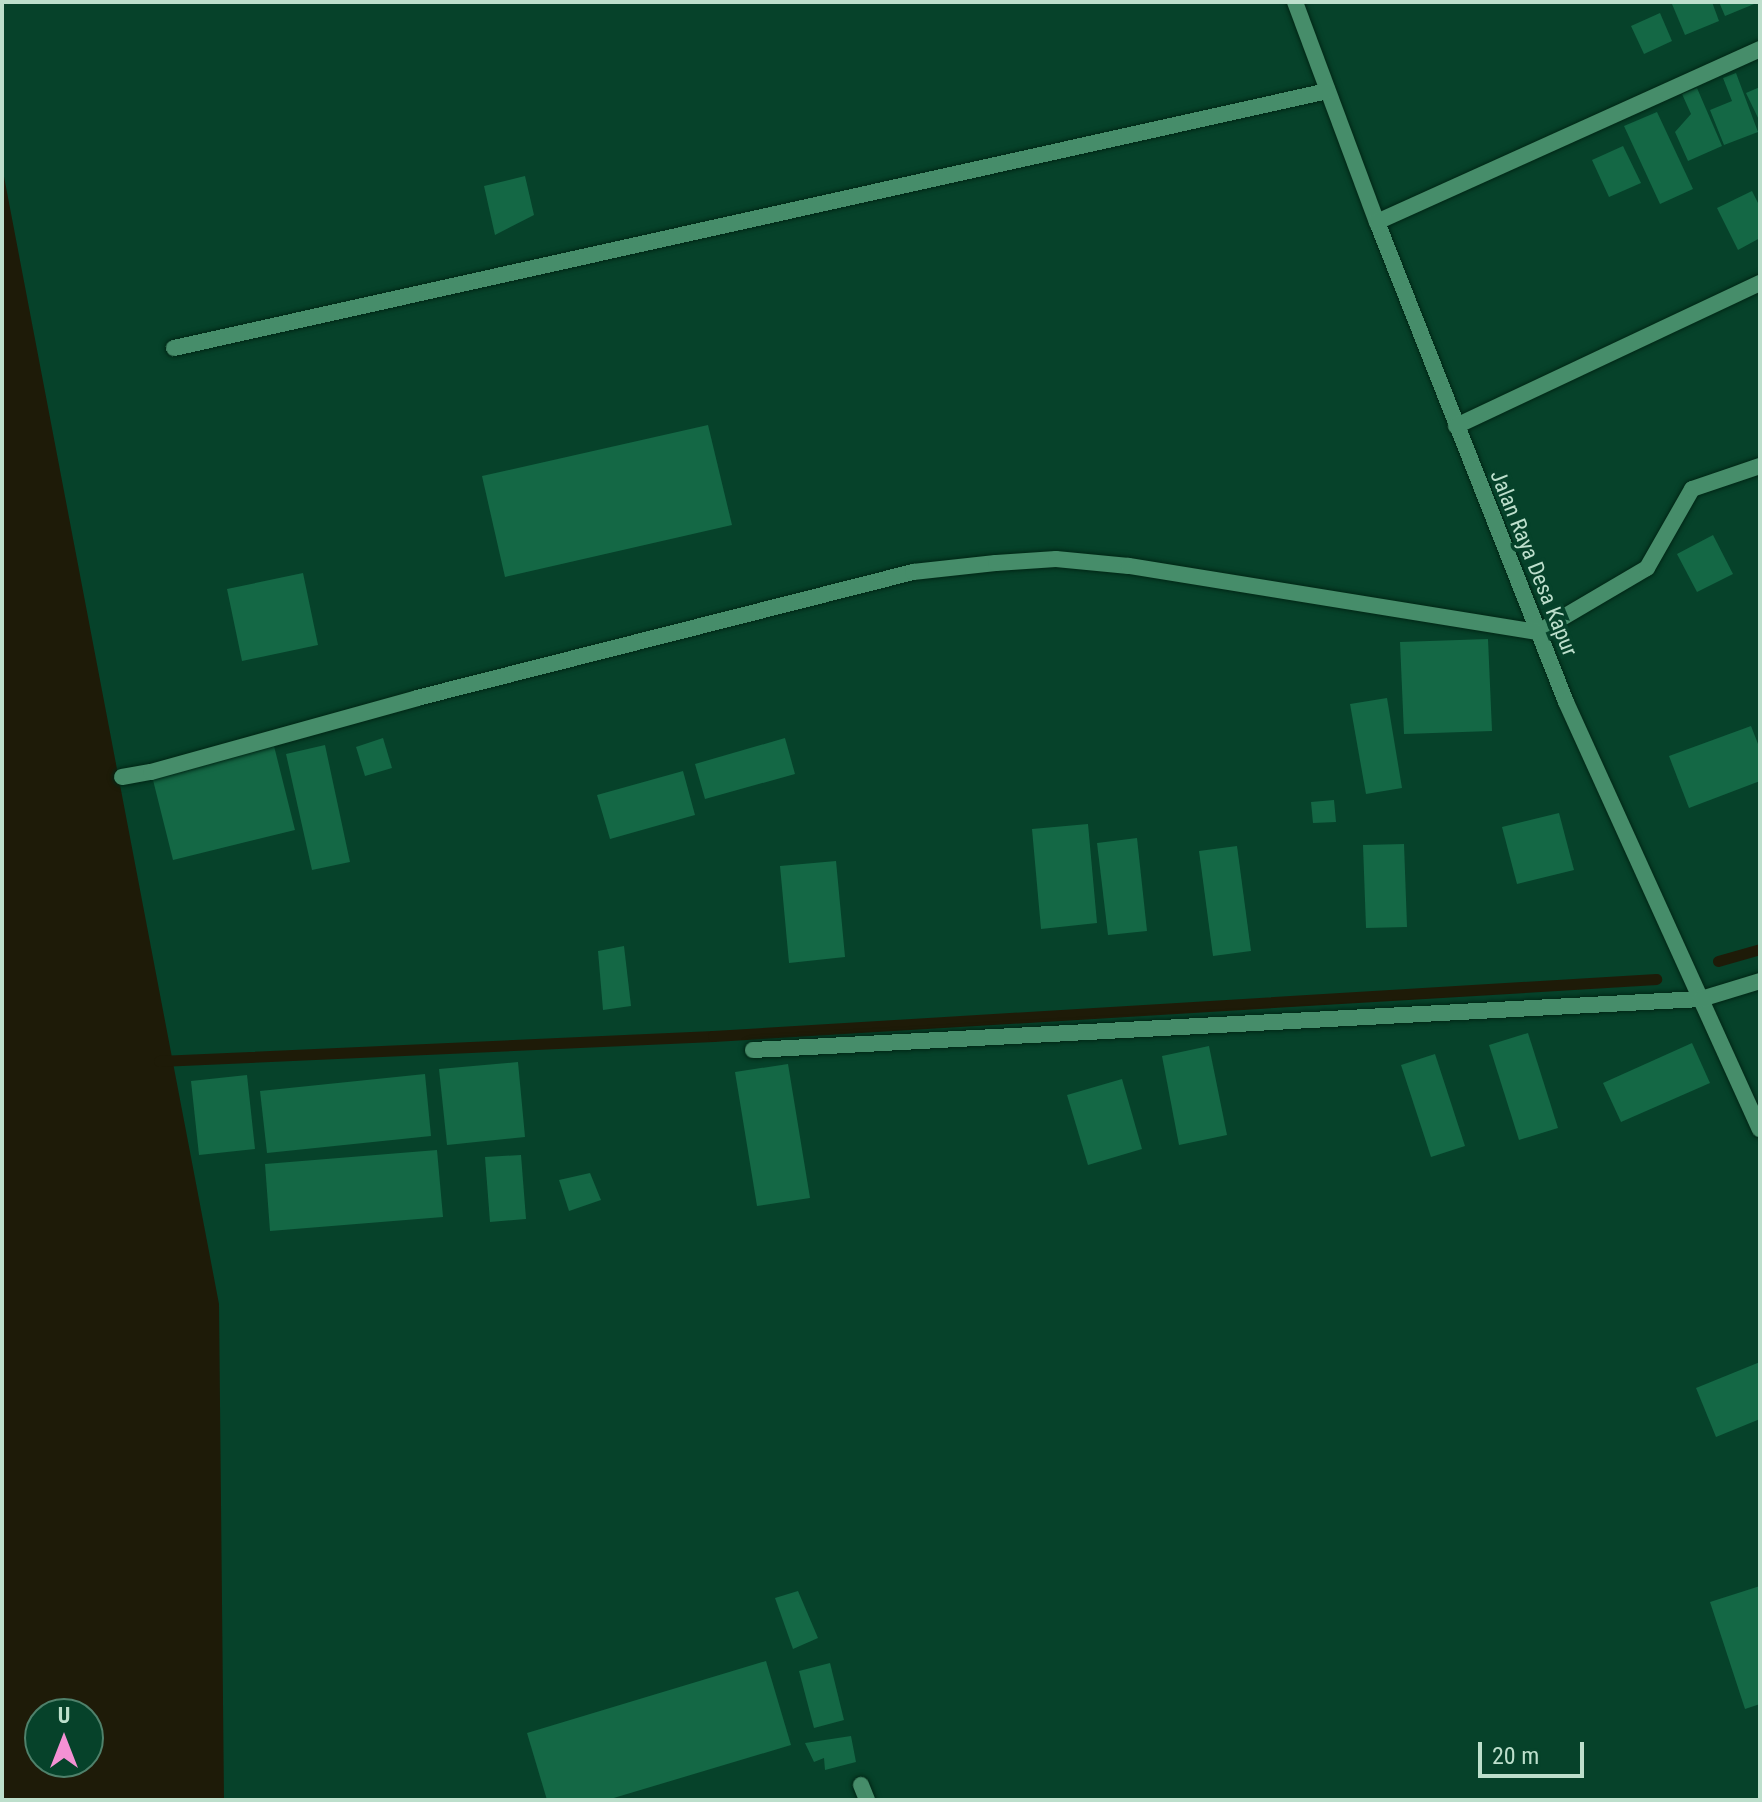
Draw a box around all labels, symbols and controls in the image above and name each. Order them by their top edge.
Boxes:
street label: Jalan Raya Desa Kapur [1485,466,1583,660]
north arrow [24,1698,104,1778]
text: U [58,1703,70,1728]
scale bar [1482,1726,1588,1776]
text: 20 m [1492,1742,1539,1770]

